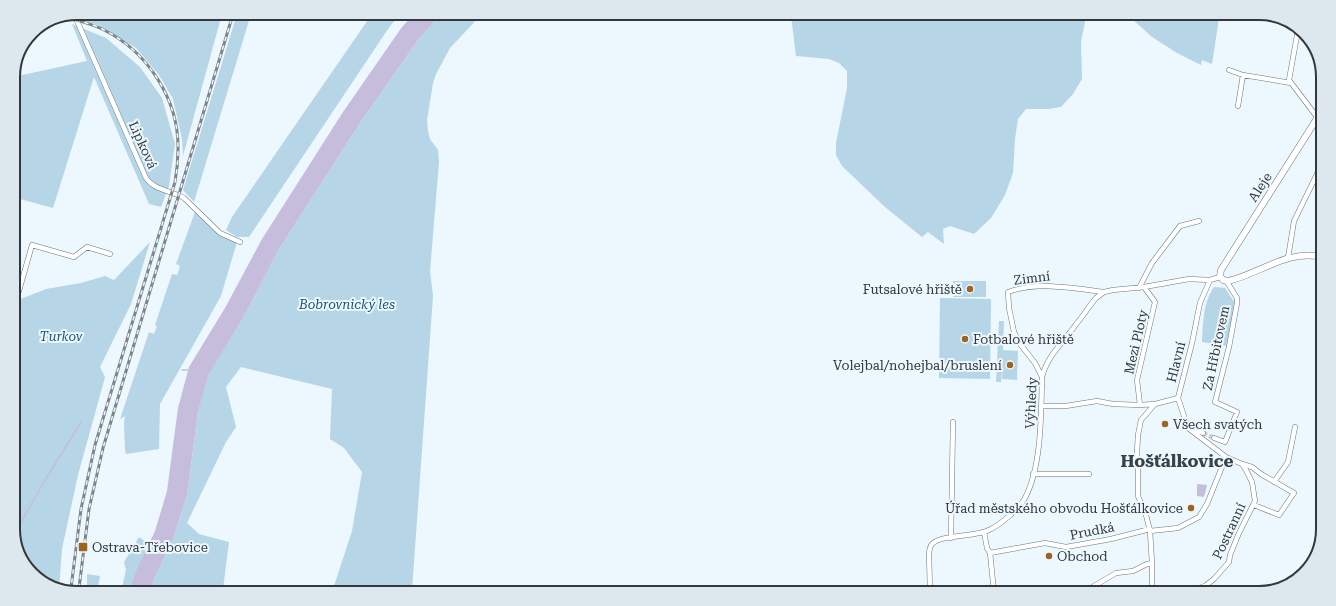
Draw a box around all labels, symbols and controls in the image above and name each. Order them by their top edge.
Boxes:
street label: Lipková [126,119,160,171]
street label: Aleje [1245,170,1275,204]
street label: Zimní [1013,268,1051,288]
place label: Futsalové hřiště [863,282,962,297]
marker: Futsalové hřiště [965,284,975,294]
park label: Bobrovnický les [298,297,395,312]
street label: Za Hřbitovem [1200,304,1232,392]
street label: Mezi Ploty [1121,308,1151,376]
park label: Turkov [40,329,83,344]
place label: Fotbalové hřiště [973,332,1074,347]
marker: Fotbalové hřiště [960,334,970,344]
street label: Hlavní [1164,340,1188,384]
place label: Volejbal/nohejbal/bruslení [833,358,1002,373]
marker: Volejbal/nohejbal/bruslení [1005,360,1015,370]
street label: Výhledy [1022,376,1040,429]
place label: Všech svatých [1173,417,1263,432]
marker: Všech svatých [1160,419,1170,429]
district label: Hošťálkovice [1120,451,1234,471]
place label: Úřad městského obvodu Hošťálkovice [945,500,1183,516]
street label: Postranní [1209,501,1249,561]
marker: Úřad městského obvodu Hošťálkovice [1186,503,1196,513]
street label: Prudká [1068,519,1116,543]
place label: Ostrava-Třebovice [92,540,208,555]
marker: Ostrava-Třebovice [77,541,89,553]
place label: Obchod [1057,549,1108,564]
marker: Obchod [1044,551,1054,561]

